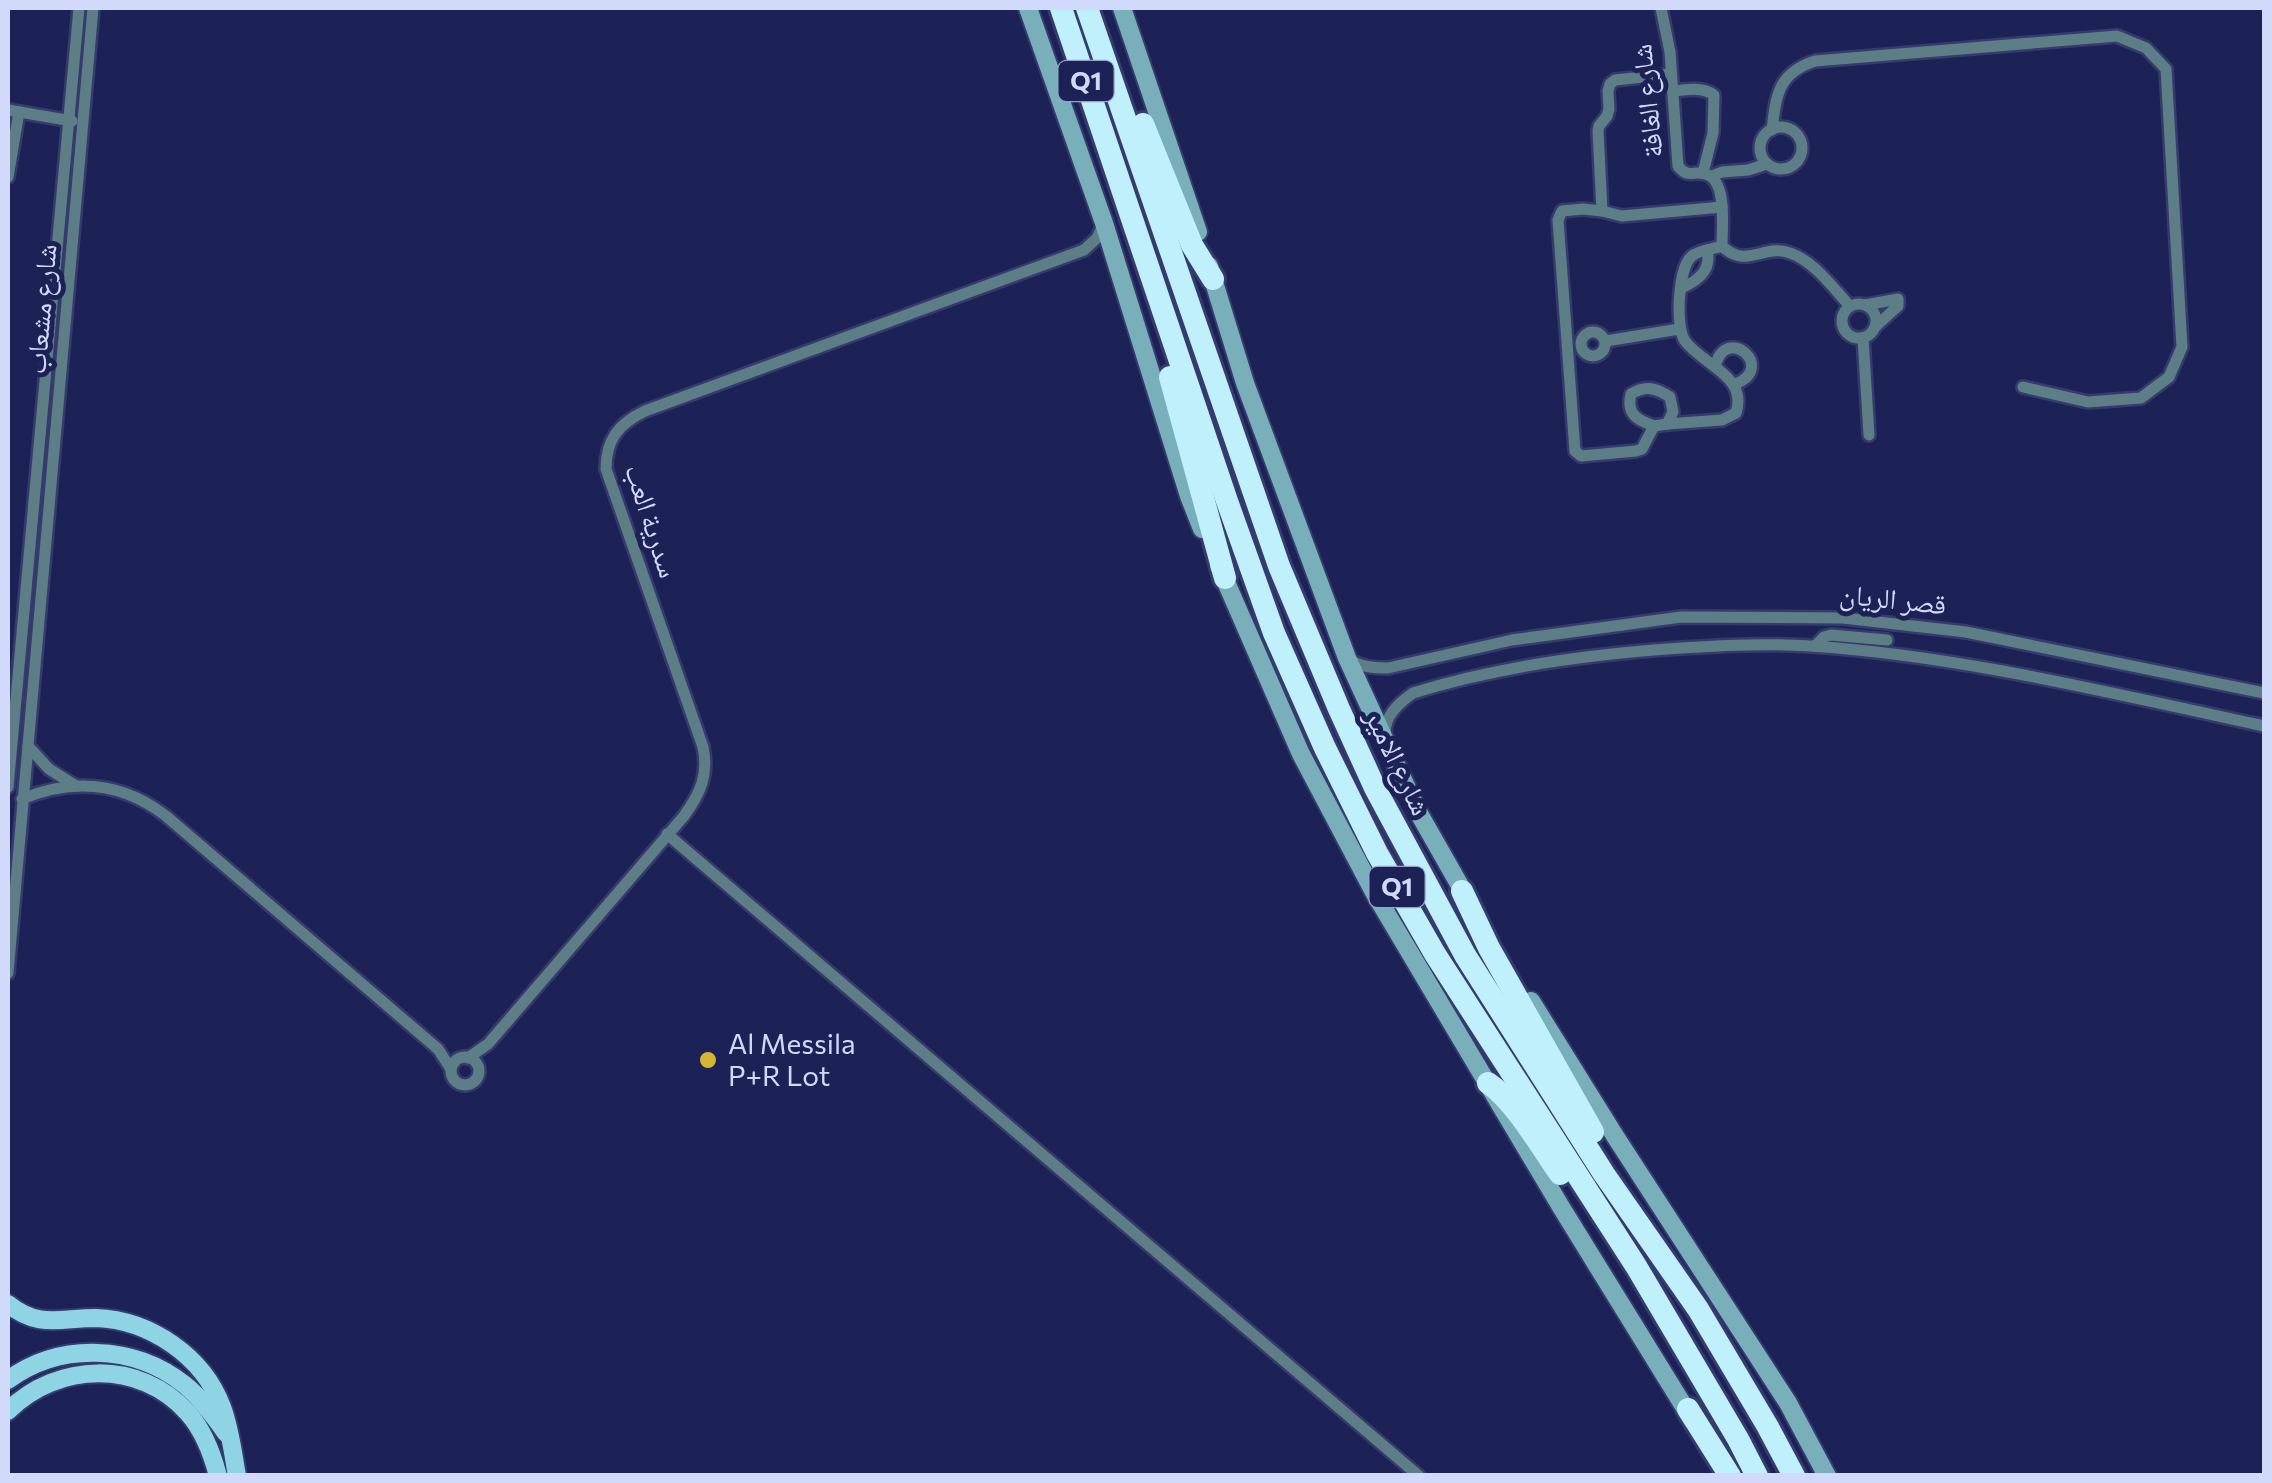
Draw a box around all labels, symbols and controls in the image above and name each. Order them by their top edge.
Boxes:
street label: شارع الغافة [1623,42,1671,160]
road number: Q1 [1058,61,1114,101]
street label: شارع مشعاب [17,243,65,375]
street label: سدرية العب [618,460,687,582]
street label: قصر الريان [1838,575,1948,622]
street label: شارع الامير [1356,702,1439,821]
road number: Q1 [1370,867,1424,907]
place label: Al Messila P+R Lot [728,1026,856,1092]
marker: Al Messila P+R Lot [697,1049,719,1071]

